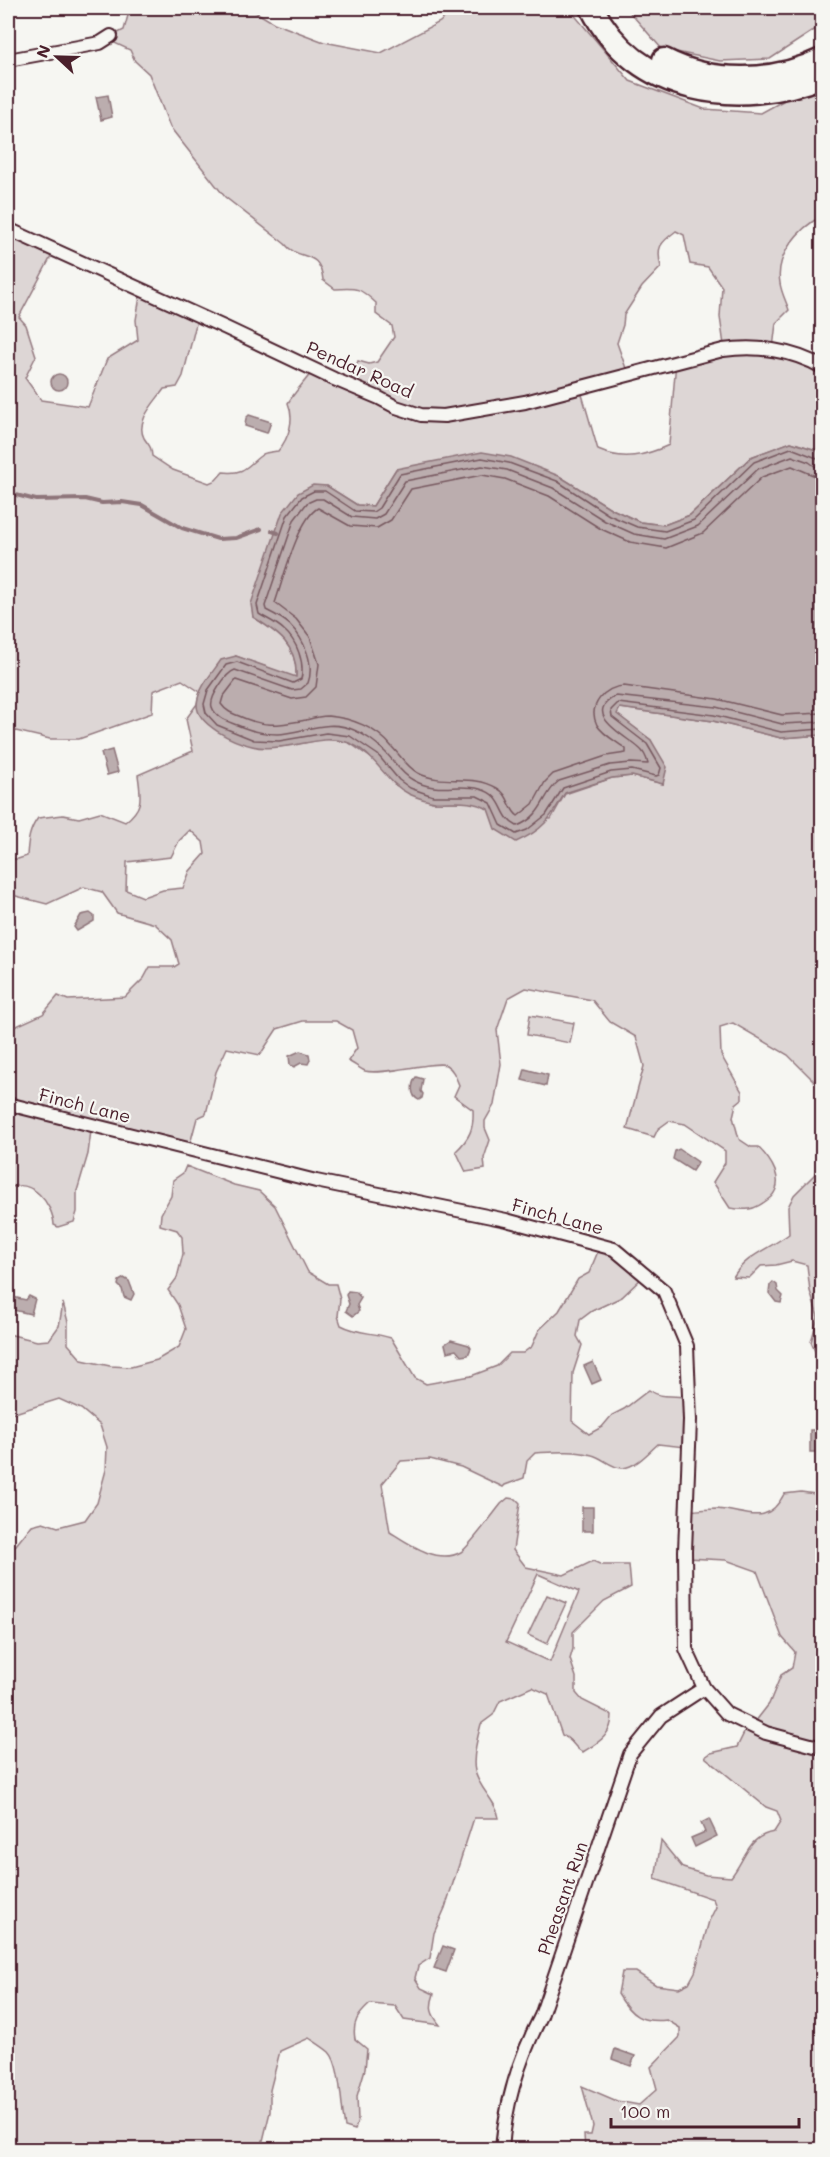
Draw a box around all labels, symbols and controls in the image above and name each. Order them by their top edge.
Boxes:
north arrow [27,27,87,87]
text: N [31,42,55,61]
street label: Pendar Road [303,335,417,403]
street label: Finch Lane [37,1082,133,1128]
street label: Finch Lane [510,1192,606,1240]
street label: Pheasant Run [531,1838,593,1958]
scale bar [611,2091,798,2129]
text: 100 m [620,2099,670,2123]

